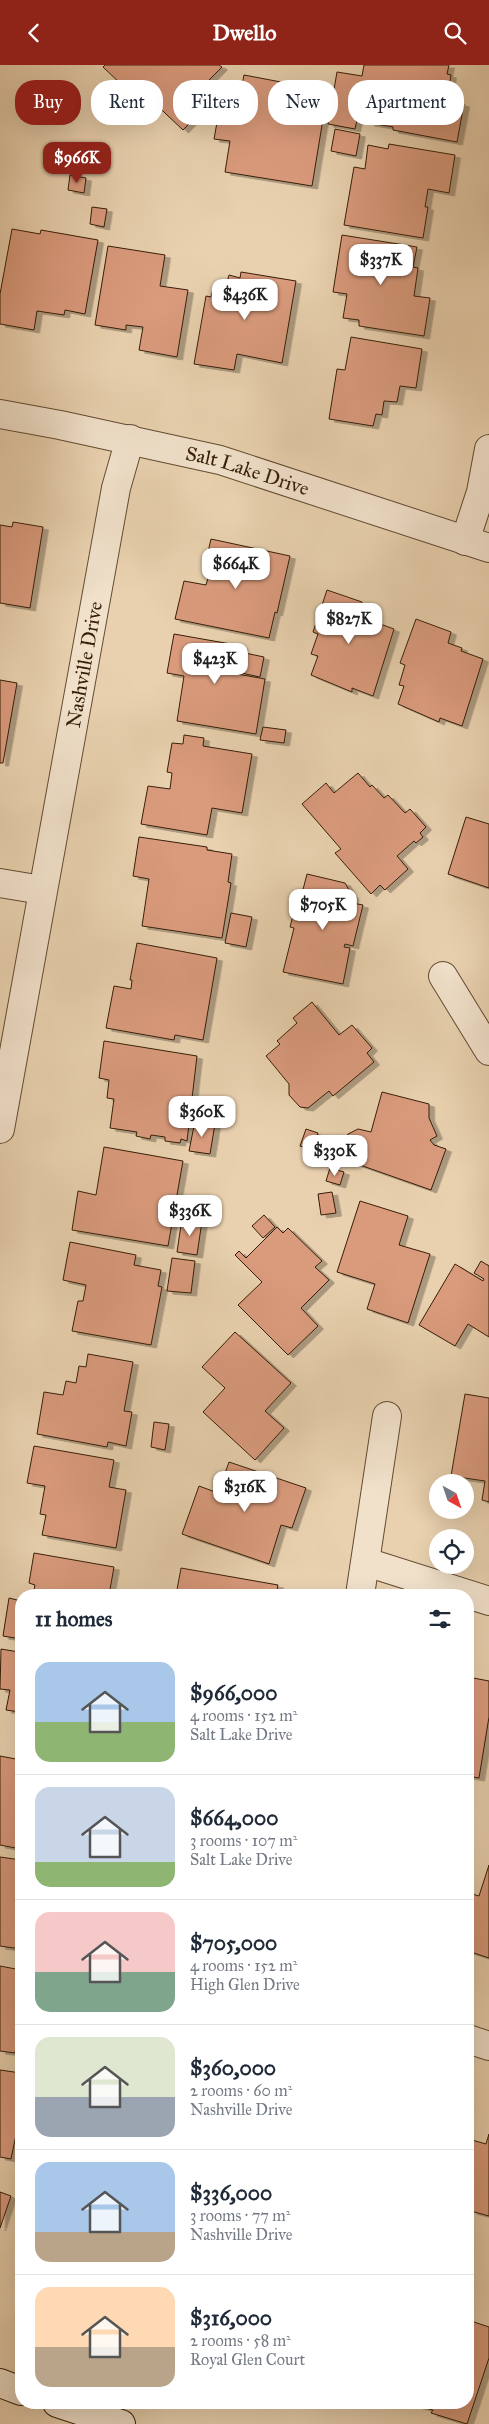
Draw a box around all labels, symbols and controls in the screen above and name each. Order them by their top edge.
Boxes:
icon: back [20,19,48,47]
text: Dwello [213,19,276,46]
icon: search [441,19,469,47]
chip: Buy [15,80,81,125]
chip: Rent [91,80,163,125]
chip: Filters [173,80,258,125]
chip: New [268,80,338,125]
chip: Apartment [348,80,464,125]
pin: $966K [42,141,112,184]
text: $966K [54,148,100,167]
pin: $337K [346,243,416,286]
text: $337K [360,250,402,269]
pin: $436K [210,279,280,321]
text: $436K [223,285,267,304]
street label: Salt Lake Drive [183,441,312,500]
pin: $664K [201,547,271,590]
text: $664K [213,554,259,573]
street label: Nashville Drive [61,599,107,730]
pin: $827K [314,603,384,645]
text: $827K [326,609,372,628]
pin: $423K [180,643,250,685]
text: $423K [193,649,237,668]
pin: $705K [288,889,358,931]
text: $705K [300,895,346,914]
pin: $360K [167,1095,237,1138]
text: $360K [180,1102,224,1121]
pin: $330K [300,1135,370,1177]
text: $330K [313,1141,357,1160]
pin: $336K [155,1195,225,1237]
text: $336K [169,1201,211,1220]
pin: $316K [210,1471,280,1513]
north arrow [429,1474,474,1519]
map controls [429,1474,474,1574]
text: $316K [224,1477,266,1496]
button: locate [429,1529,474,1574]
icon: filters [426,1605,454,1633]
text: 11 homes [35,1606,112,1632]
text: $966,000 [190,1680,278,1706]
icon: home [75,1682,135,1742]
text: 4 rooms · 152 m² [190,1706,297,1725]
text: Salt Lake Drive [190,1725,292,1744]
text: $664,000 [190,1805,278,1831]
icon: home [75,1807,135,1867]
text: 3 rooms · 107 m² [190,1831,297,1850]
text: Salt Lake Drive [190,1850,292,1869]
text: $705,000 [190,1930,277,1956]
icon: home [75,1932,135,1992]
text: 4 rooms · 152 m² [190,1956,297,1975]
text: High Glen Drive [190,1975,300,1994]
text: $360,000 [190,2055,276,2081]
icon: home [75,2057,135,2117]
text: 2 rooms · 60 m² [190,2081,292,2100]
text: Nashville Drive [190,2100,292,2119]
text: $336,000 [190,2180,272,2206]
icon: home [75,2182,135,2242]
text: 3 rooms · 77 m² [190,2206,290,2225]
text: Nashville Drive [190,2225,292,2244]
text: $316,000 [190,2305,272,2331]
icon: home [75,2307,135,2367]
text: 2 rooms · 58 m² [190,2331,291,2350]
text: Royal Glen Court [190,2350,305,2369]

